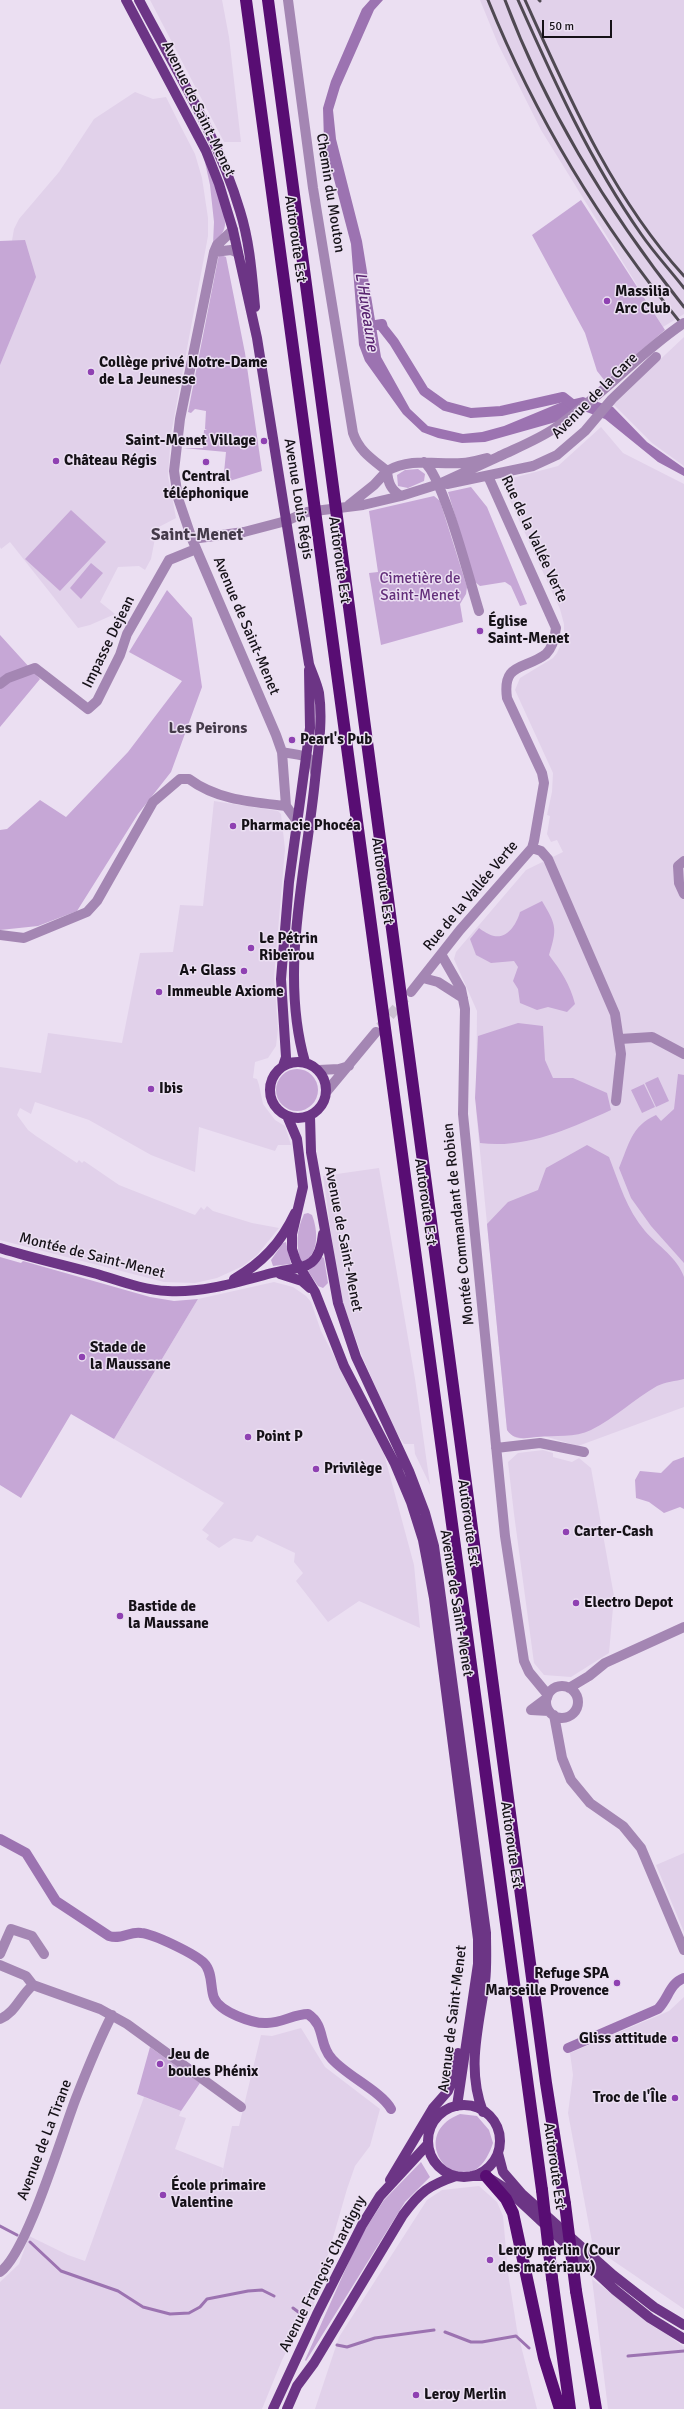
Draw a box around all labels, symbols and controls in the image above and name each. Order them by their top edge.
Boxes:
scale bar [544,12,614,38]
text: 50 m [549,19,574,34]
street label: Avenue de Saint-Menet [157,38,239,180]
street label: Chemin du Mouton [312,132,348,254]
street label: Autoroute Est [280,194,310,284]
water label: L'Huveaune [350,271,382,353]
place label: Massilia Arc Club [615,283,671,318]
marker: Massilia Arc Club [602,296,612,306]
street label: Avenue de la Gare [548,349,642,443]
place label: Collège privé Notre-Dame de La Jeunesse [99,354,267,389]
marker: Collège privé Notre-Dame de La Jeunesse [86,367,96,377]
place label: Saint-Menet Village [125,432,256,450]
marker: Saint-Menet Village [259,436,269,446]
street label: Avenue Louis Régis [280,437,316,561]
place label: Château Régis [64,452,157,470]
marker: Château Régis [51,456,61,466]
marker: Central téléphonique [201,457,211,467]
place label: Central téléphonique [163,468,249,503]
street label: Rue de la Vallée Verte [497,473,571,605]
street label: Autoroute Est [324,515,354,605]
district label: Saint-Menet [151,526,243,546]
street label: Avenue de Saint-Menet [209,554,283,698]
park label: Cimetière de Saint-Menet [379,570,461,605]
street label: Impasse Dejean [79,593,139,691]
place label: Église Saint-Menet [488,613,569,648]
marker: Église Saint-Menet [475,626,485,636]
district label: Les Peirons [169,719,247,739]
place label: Pearl's Pub [300,731,372,749]
marker: Pearl's Pub [287,735,297,745]
place label: Pharmacie Phocéa [241,817,361,835]
marker: Pharmacie Phocéa [228,821,238,831]
street label: Autoroute Est [367,836,397,926]
street label: Rue de la Vallée Verte [420,837,522,955]
place label: Le Pétrin Ribeïrou [259,930,318,965]
marker: Le Pétrin Ribeïrou [246,943,256,953]
place label: A+ Glass [179,962,236,980]
marker: A+ Glass [239,966,249,976]
place label: Immeuble Axiome [167,983,284,1001]
marker: Immeuble Axiome [154,987,164,997]
place label: Ibis [159,1080,183,1098]
marker: Ibis [146,1084,156,1094]
street label: Montée Commandant de Robien [439,1122,479,1326]
street label: Autoroute Est [410,1157,440,1247]
street label: Avenue de Saint-Menet [320,1165,366,1313]
street label: Montée de Saint-Menet [17,1229,167,1283]
place label: Stade de la Maussane [90,1339,171,1374]
marker: Stade de la Maussane [77,1352,87,1362]
place label: Point P [256,1428,303,1446]
marker: Point P [243,1432,253,1442]
place label: Privilège [324,1460,382,1478]
marker: Privilège [311,1464,321,1474]
street label: Autoroute Est [453,1478,483,1568]
place label: Carter-Cash [574,1523,653,1541]
marker: Carter-Cash [561,1527,571,1537]
street label: Avenue de Saint-Menet [436,1528,476,1678]
place label: Electro Depot [584,1594,673,1612]
place label: Bastide de la Maussane [128,1598,209,1633]
marker: Electro Depot [571,1598,581,1608]
marker: Bastide de la Maussane [115,1611,125,1621]
street label: Autoroute Est [496,1800,526,1890]
street label: Avenue de Saint-Menet [435,1944,471,2094]
place label: Refuge SPA Marseille Provence [485,1965,609,2000]
marker: Refuge SPA Marseille Provence [612,1978,622,1988]
place label: Gliss attitude [579,2030,667,2048]
marker: Gliss attitude [670,2034,680,2044]
place label: Jeu de boules Phénix [168,2046,258,2081]
marker: Jeu de boules Phénix [155,2059,165,2069]
street label: Avenue de La Tirane [14,2077,76,2203]
place label: Troc de l'Île [593,2089,667,2107]
marker: Troc de l'Île [670,2093,680,2103]
street label: Autoroute Est [539,2121,569,2211]
place label: École primaire Valentine [171,2177,266,2212]
marker: École primaire Valentine [158,2190,168,2200]
street label: Avenue François Chardigny [276,2193,370,2355]
place label: Leroy merlin (Cour des matériaux) [498,2242,620,2277]
marker: Leroy merlin (Cour des matériaux) [485,2255,495,2265]
place label: Leroy Merlin [424,2386,506,2404]
marker: Leroy Merlin [411,2390,421,2400]

